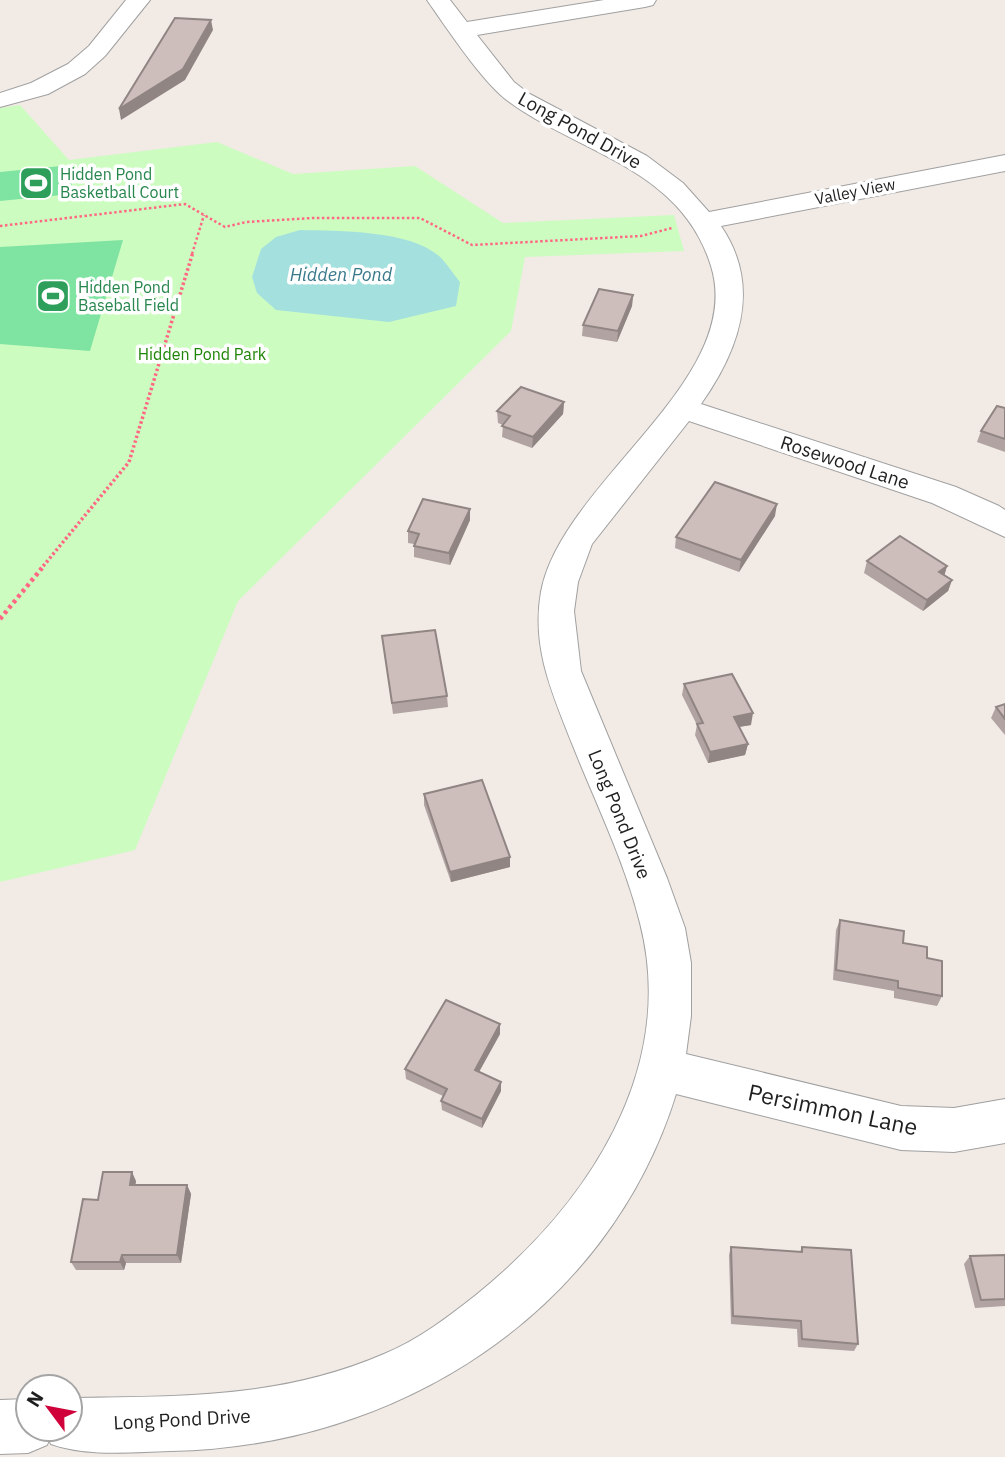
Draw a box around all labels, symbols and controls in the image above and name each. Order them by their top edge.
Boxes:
street label: Long Pond Drive [514,86,646,174]
sports icon: Hidden Pond Basketball Court [17,164,55,202]
place label: Hidden Pond Basketball Court [60,164,179,202]
street label: Valley View [813,173,897,209]
water label: Hidden Pond [290,263,393,286]
sports icon: Hidden Pond Baseball Field [34,277,72,315]
place label: Hidden Pond Baseball Field [78,277,179,315]
park label: Hidden Pond Park [138,344,267,364]
street label: Rosewood Lane [777,430,913,494]
street label: Long Pond Drive [583,746,657,882]
street label: Persimmon Lane [746,1076,920,1142]
north arrow [14,1373,84,1443]
text: N [21,1387,48,1411]
street label: Long Pond Drive [113,1403,251,1435]

